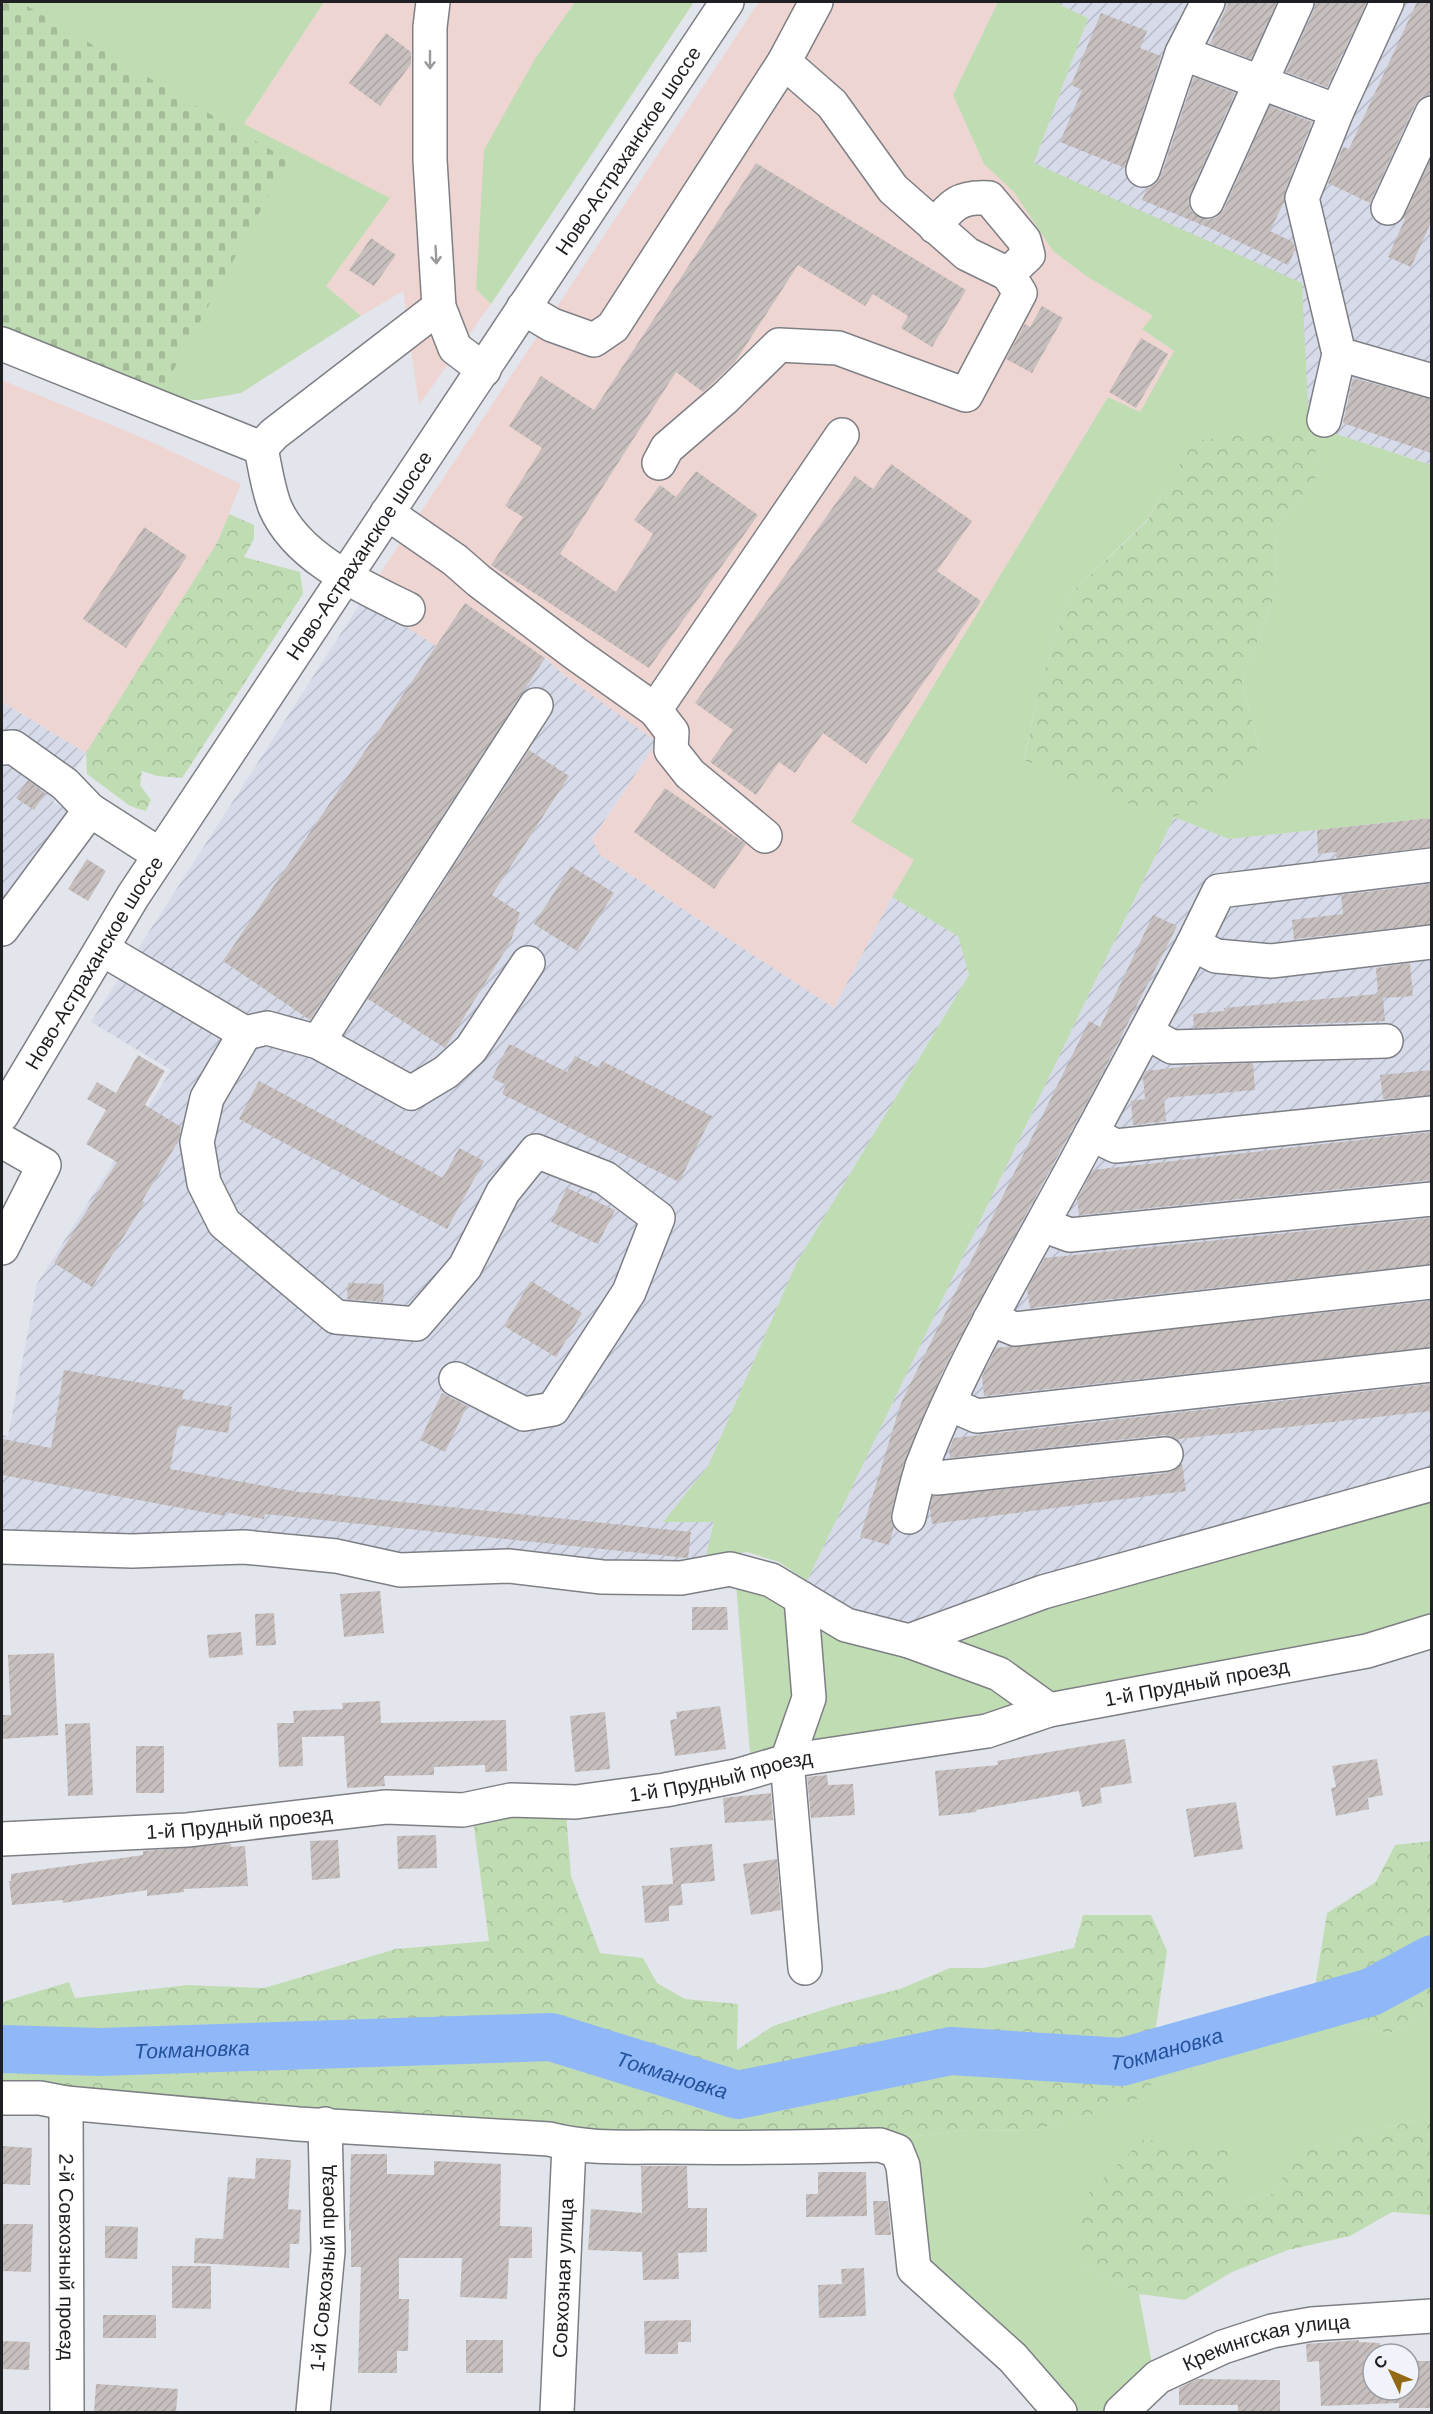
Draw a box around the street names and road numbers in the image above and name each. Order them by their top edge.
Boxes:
street label: Ново-Астраханское шоссе [551,42,705,259]
street label: Ново-Астраханское шоссе [282,447,436,664]
street label: Ново-Астраханское шоссе [21,852,167,1073]
street label: 1-й Прудный проезд [1103,1655,1291,1710]
street label: 1-й Прудный проезд [628,1746,814,1806]
street label: 1-й Прудный проезд [146,1802,334,1843]
street label: 2-й Совхозный проезд [55,2153,78,2361]
street label: 1-й Совхозный проезд [306,2165,339,2373]
street label: Совхозная улица [548,2197,578,2358]
street label: Крекингская улица [1179,2310,1352,2375]

